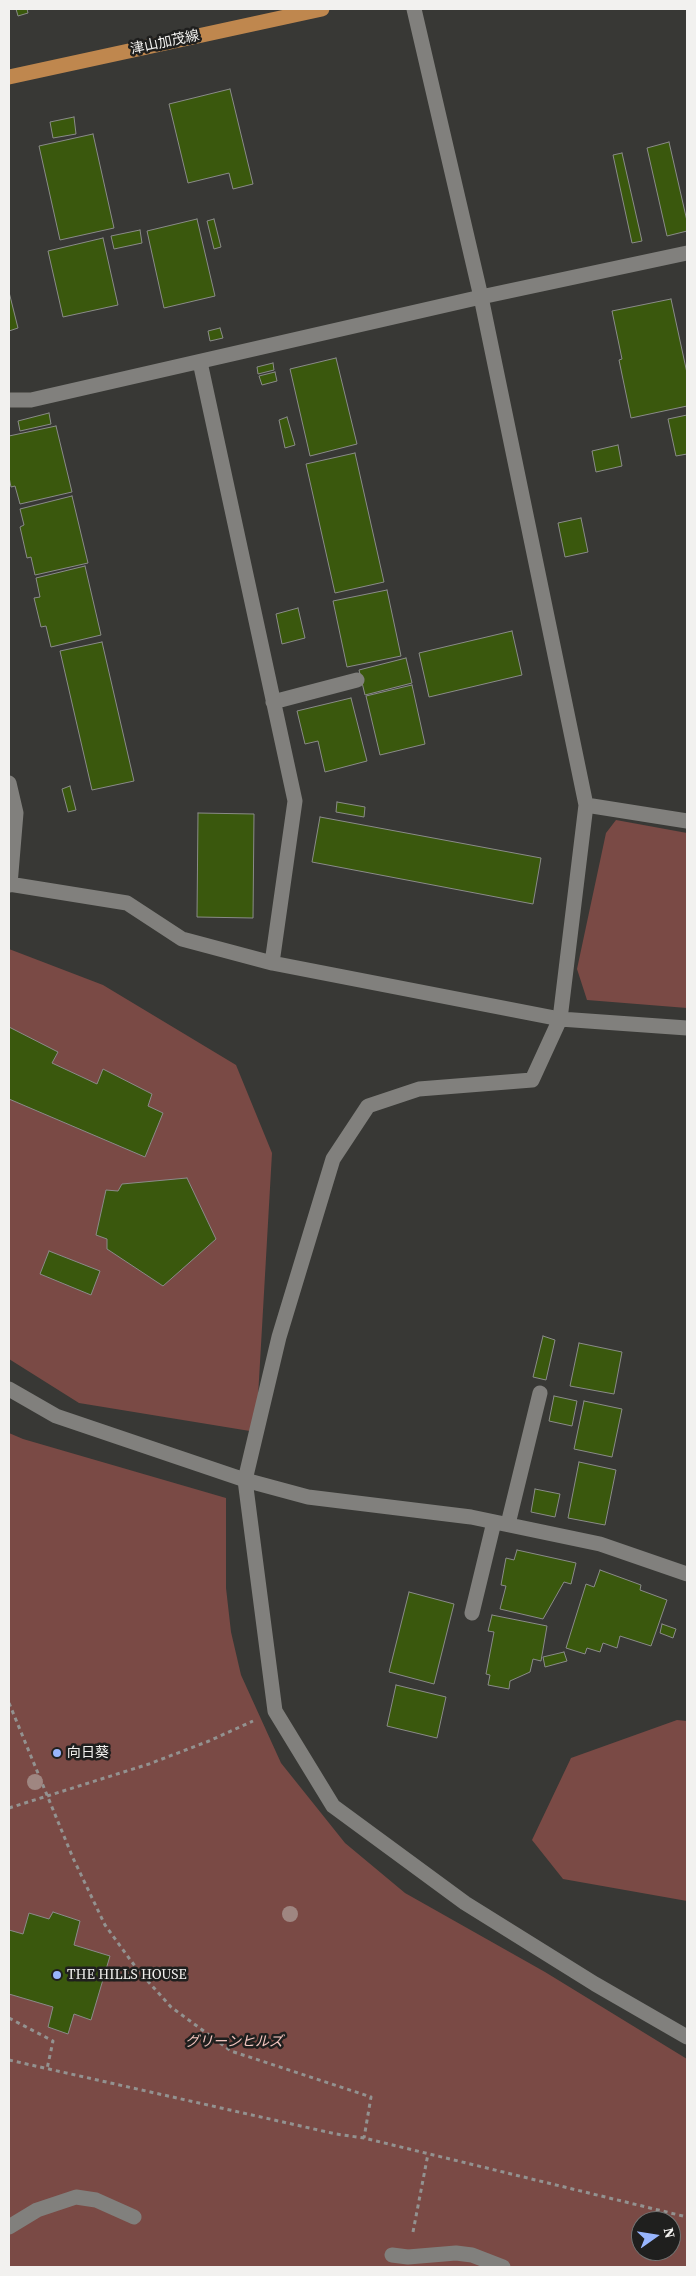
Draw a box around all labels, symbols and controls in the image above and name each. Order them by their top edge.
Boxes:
street label: 津山加茂線 [129,28,201,58]
place label: 向日葵 [67,1745,109,1761]
marker: 向日葵 [51,1747,63,1759]
place label: THE HILLS HOUSE [67,1967,187,1983]
marker: THE HILLS HOUSE [51,1969,63,1981]
park label: グリーンヒルズ [185,2034,283,2050]
north arrow [631,2211,681,2261]
text: N [659,2226,681,2240]

